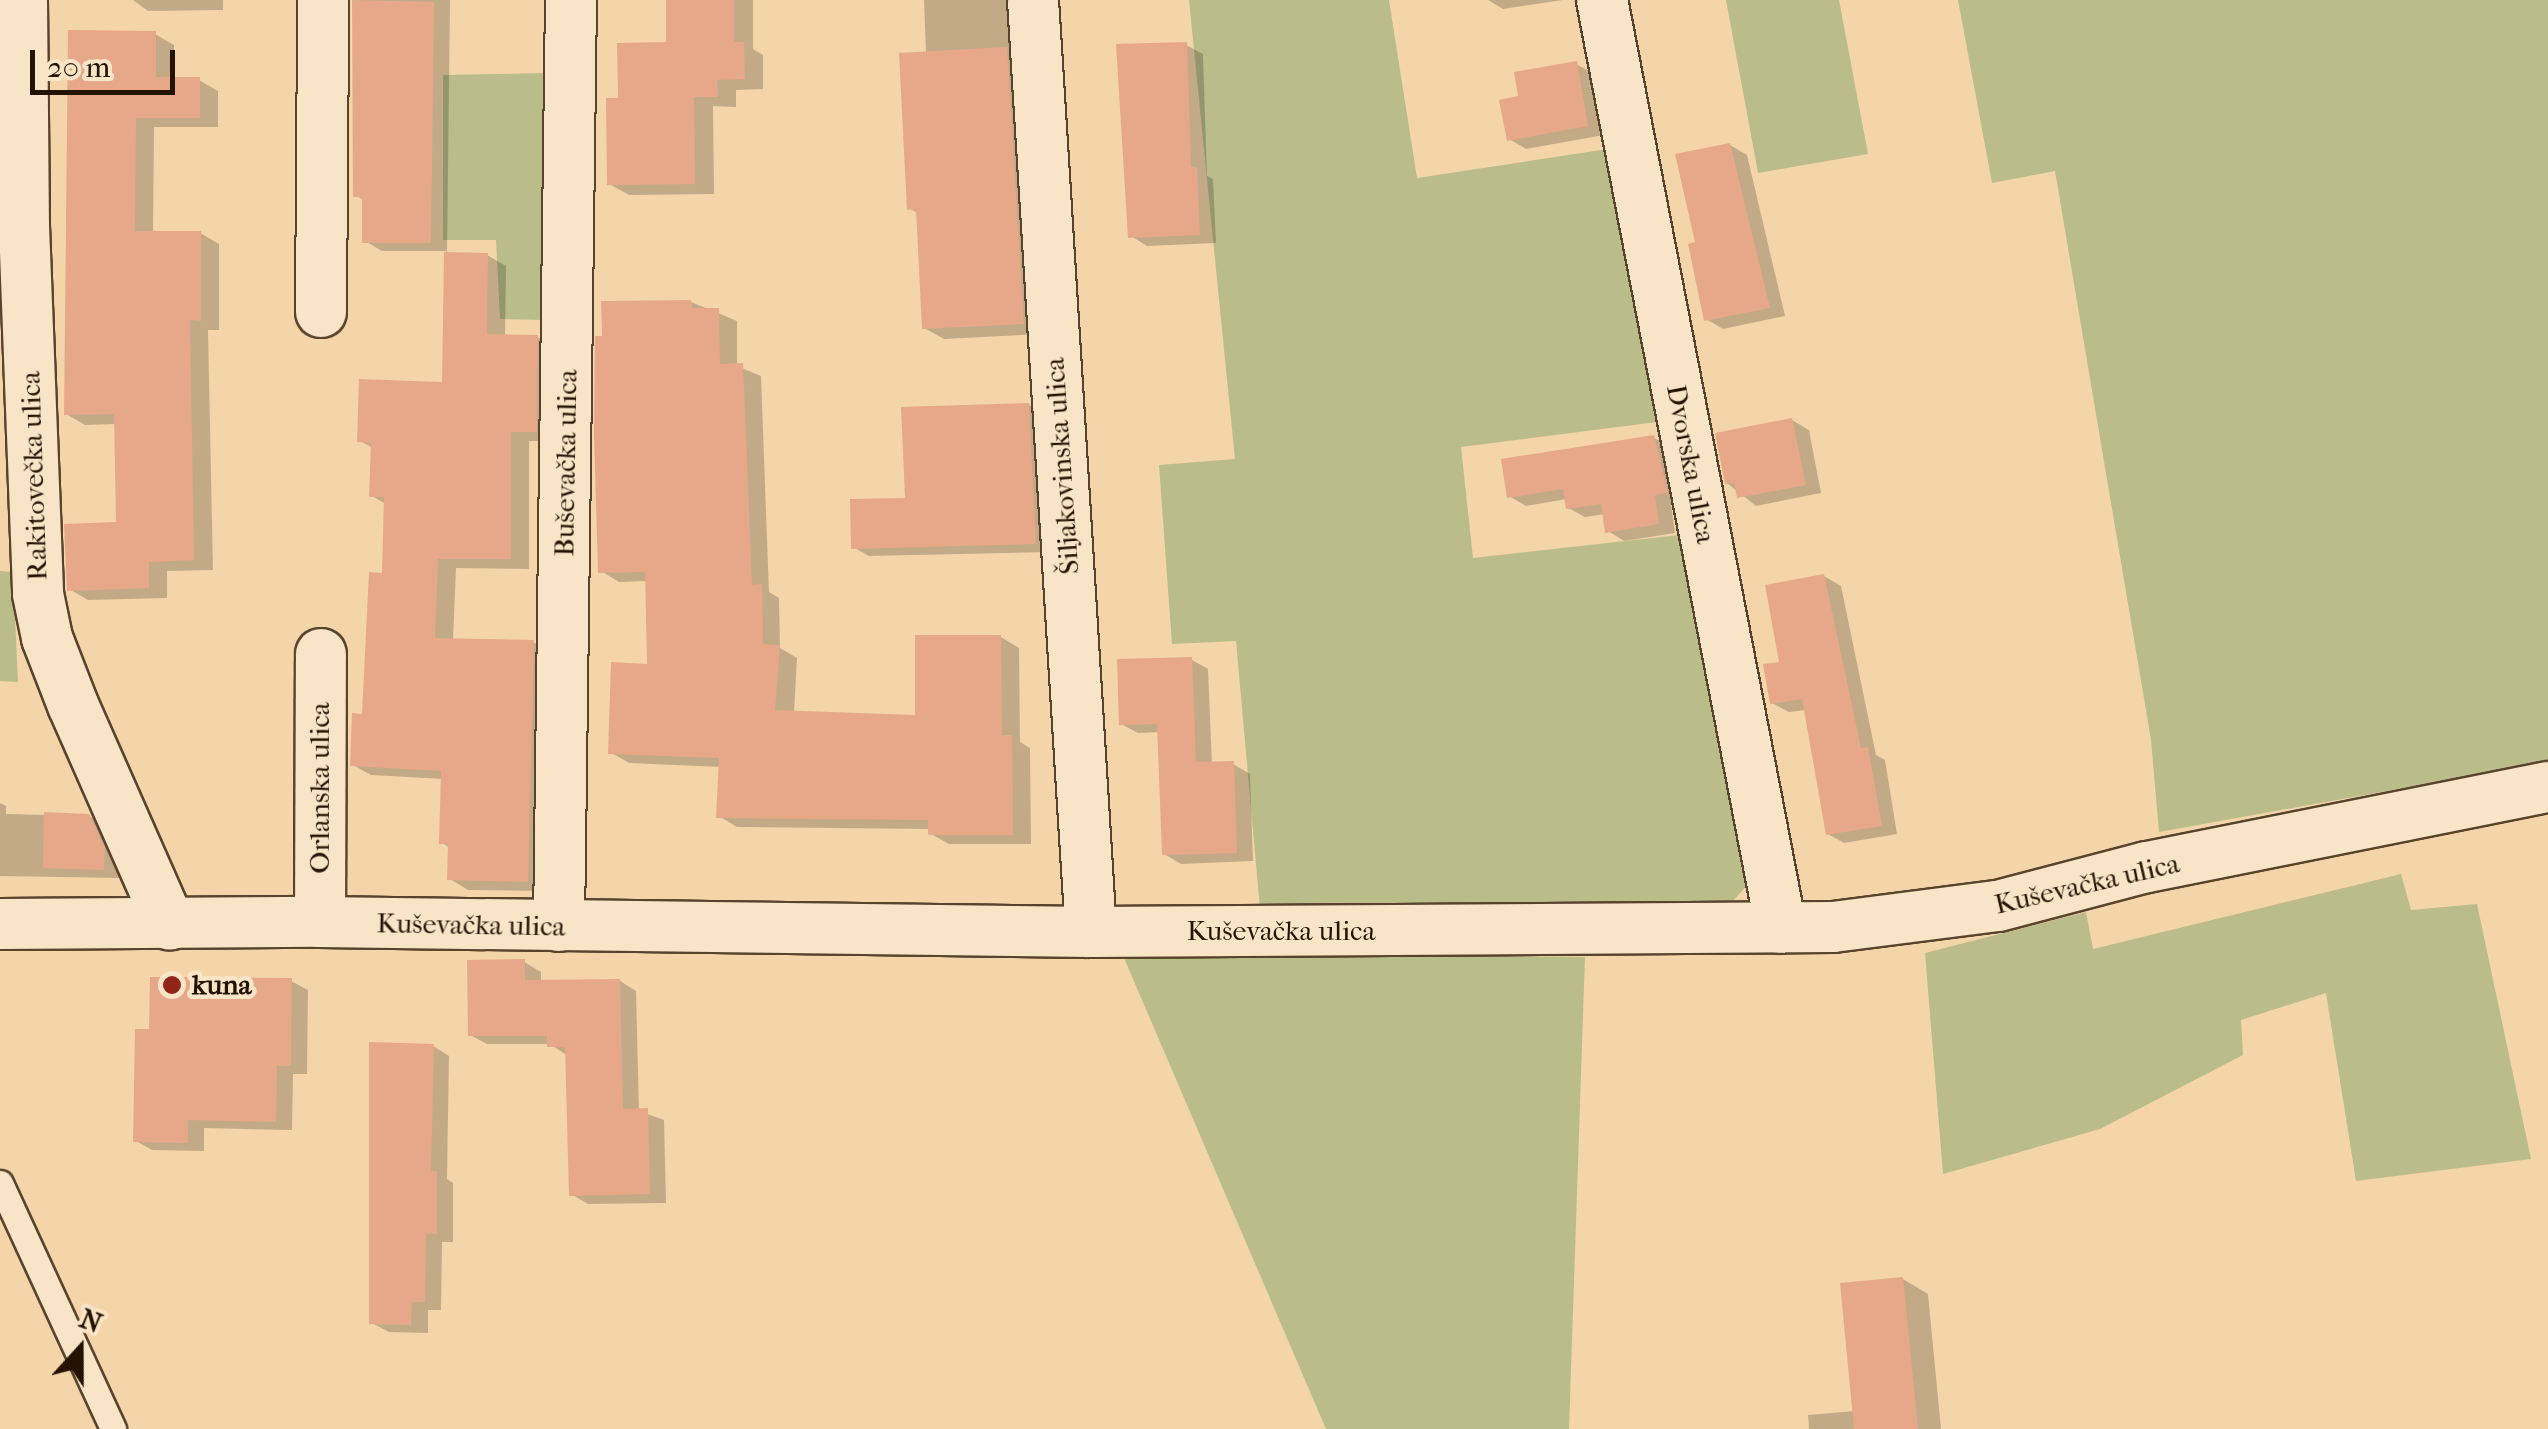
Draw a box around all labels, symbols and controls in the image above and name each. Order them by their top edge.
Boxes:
scale bar [35,30,180,92]
text: 20 m [47,50,110,85]
street label: Šiljakovinska ulica [1038,356,1086,576]
street label: Buševačka ulica [548,369,584,557]
street label: Rakitovečka ulica [14,371,54,581]
street label: Dvorska ulica [1659,382,1723,546]
street label: Orlanska ulica [303,702,337,874]
street label: Kuševačka ulica [1991,846,2183,922]
street label: Kuševačka ulica [376,907,566,943]
street label: Kuševačka ulica [1187,914,1375,948]
place label: kuna [192,968,251,1002]
marker: kuna [161,974,183,996]
north arrow [30,1299,130,1399]
text: N [75,1301,107,1340]

